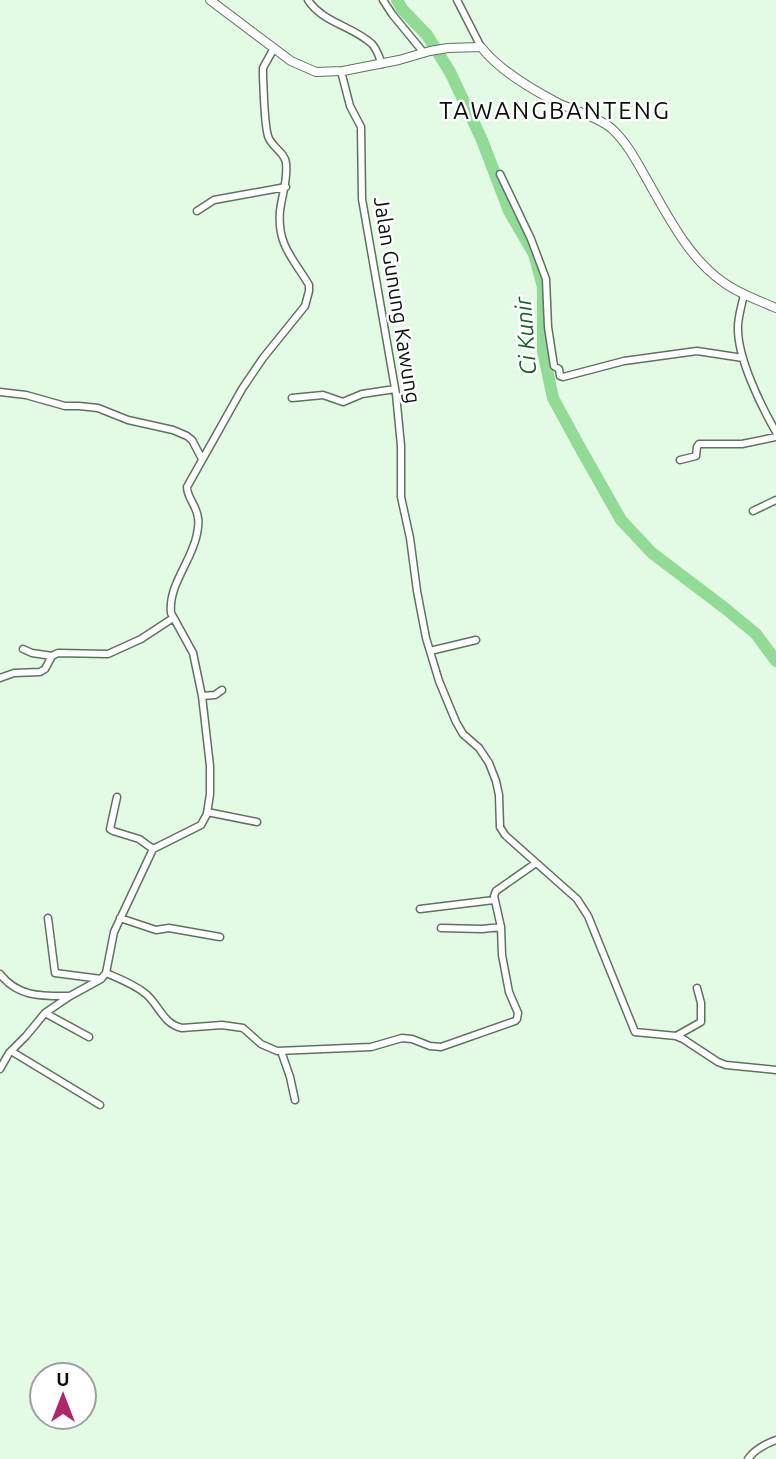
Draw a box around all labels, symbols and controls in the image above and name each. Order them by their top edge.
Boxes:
district label: TAWANGBANTENG [439,97,671,124]
street label: Jalan Gunung Kawung [370,195,426,405]
water label: Ci Kunir [510,295,540,376]
north arrow [28,1361,98,1431]
text: U [56,1368,70,1390]

